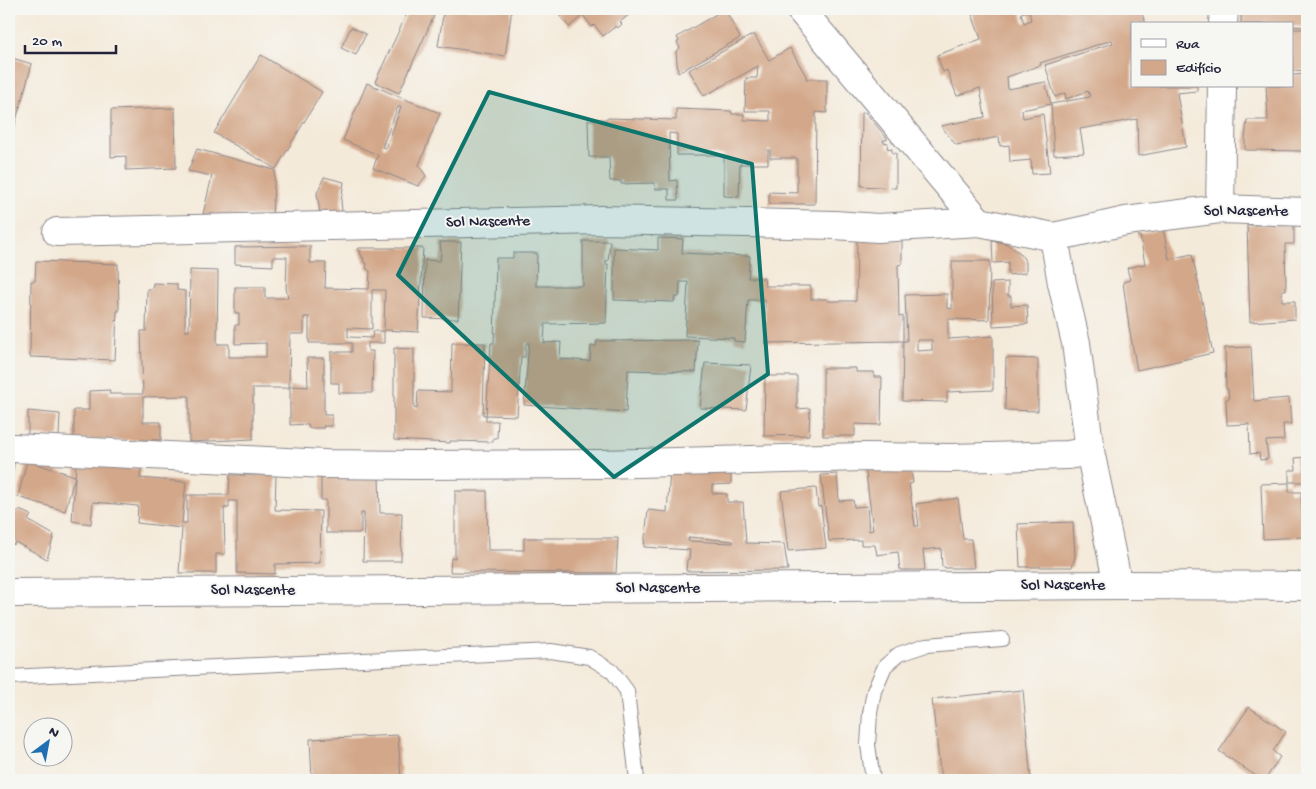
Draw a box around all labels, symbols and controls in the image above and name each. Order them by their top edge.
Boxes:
scale bar [25,22,116,54]
legend [1131,22,1294,88]
text: 20 m [32,33,62,51]
text: Rua [1176,36,1200,54]
text: Edifício [1176,60,1222,78]
street label: Sol Nascente [1204,203,1289,222]
street label: Sol Nascente [446,213,531,233]
street label: Sol Nascente [1021,577,1106,596]
street label: Sol Nascente [616,580,701,599]
street label: Sol Nascente [211,582,296,601]
north arrow [22,716,72,766]
text: N [45,723,62,743]

